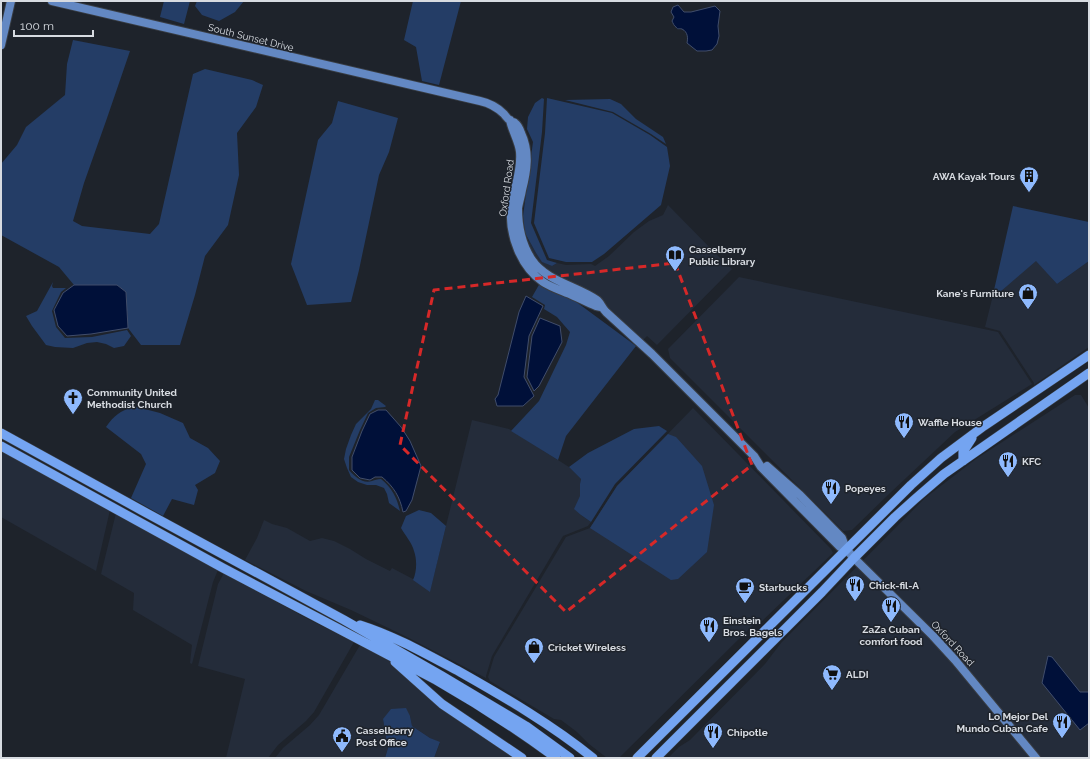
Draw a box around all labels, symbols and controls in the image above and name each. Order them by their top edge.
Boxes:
scale bar [14,12,93,38]
text: 100 m [20,19,54,33]
street label: South Sunset Drive [207,22,295,53]
street label: Oxford Road [497,159,516,217]
building icon: AWA Kayak Tours [1018,165,1040,193]
place label: AWA Kayak Tours [933,171,1015,182]
library icon: Casselberry Public Library [664,244,686,272]
place label: Casselberry Public Library [689,244,756,267]
shop icon: Kane's Furniture [1017,282,1039,310]
place label: Kane's Furniture [936,288,1014,299]
church icon: Community United Methodist Church [62,387,84,415]
place label: Community United Methodist Church [87,387,178,410]
restaurant icon: Waffle House [893,411,915,439]
place label: Waffle House [918,417,982,428]
restaurant icon: KFC [997,450,1019,478]
place label: KFC [1022,456,1041,467]
restaurant icon: Popeyes [820,477,842,505]
place label: Popeyes [845,483,886,494]
restaurant icon: Chick-fil-A [844,574,866,602]
cafe icon: Starbucks [734,576,756,604]
place label: Chick-fil-A [869,580,919,591]
place label: Starbucks [759,582,807,593]
restaurant icon: ZaZa Cuban comfort food [880,595,902,623]
restaurant icon: Einstein Bros. Bagels [698,615,720,643]
place label: Einstein Bros. Bagels [723,615,782,638]
street label: Oxford Road [929,619,976,668]
place label: ZaZa Cuban comfort food [860,624,923,647]
shop icon: Cricket Wireless [523,636,545,664]
place label: Cricket Wireless [548,642,626,653]
supermarket icon: ALDI [821,663,843,691]
place label: ALDI [846,669,869,680]
place label: Lo Mejor Del Mundo Cuban Cafe [956,711,1049,734]
restaurant icon: Lo Mejor Del Mundo Cuban Cafe [1051,711,1073,739]
restaurant icon: Chipotle [702,721,724,749]
public building icon: Casselberry Post Office [331,725,353,753]
place label: Casselberry Post Office [356,725,414,748]
place label: Chipotle [727,727,768,738]

